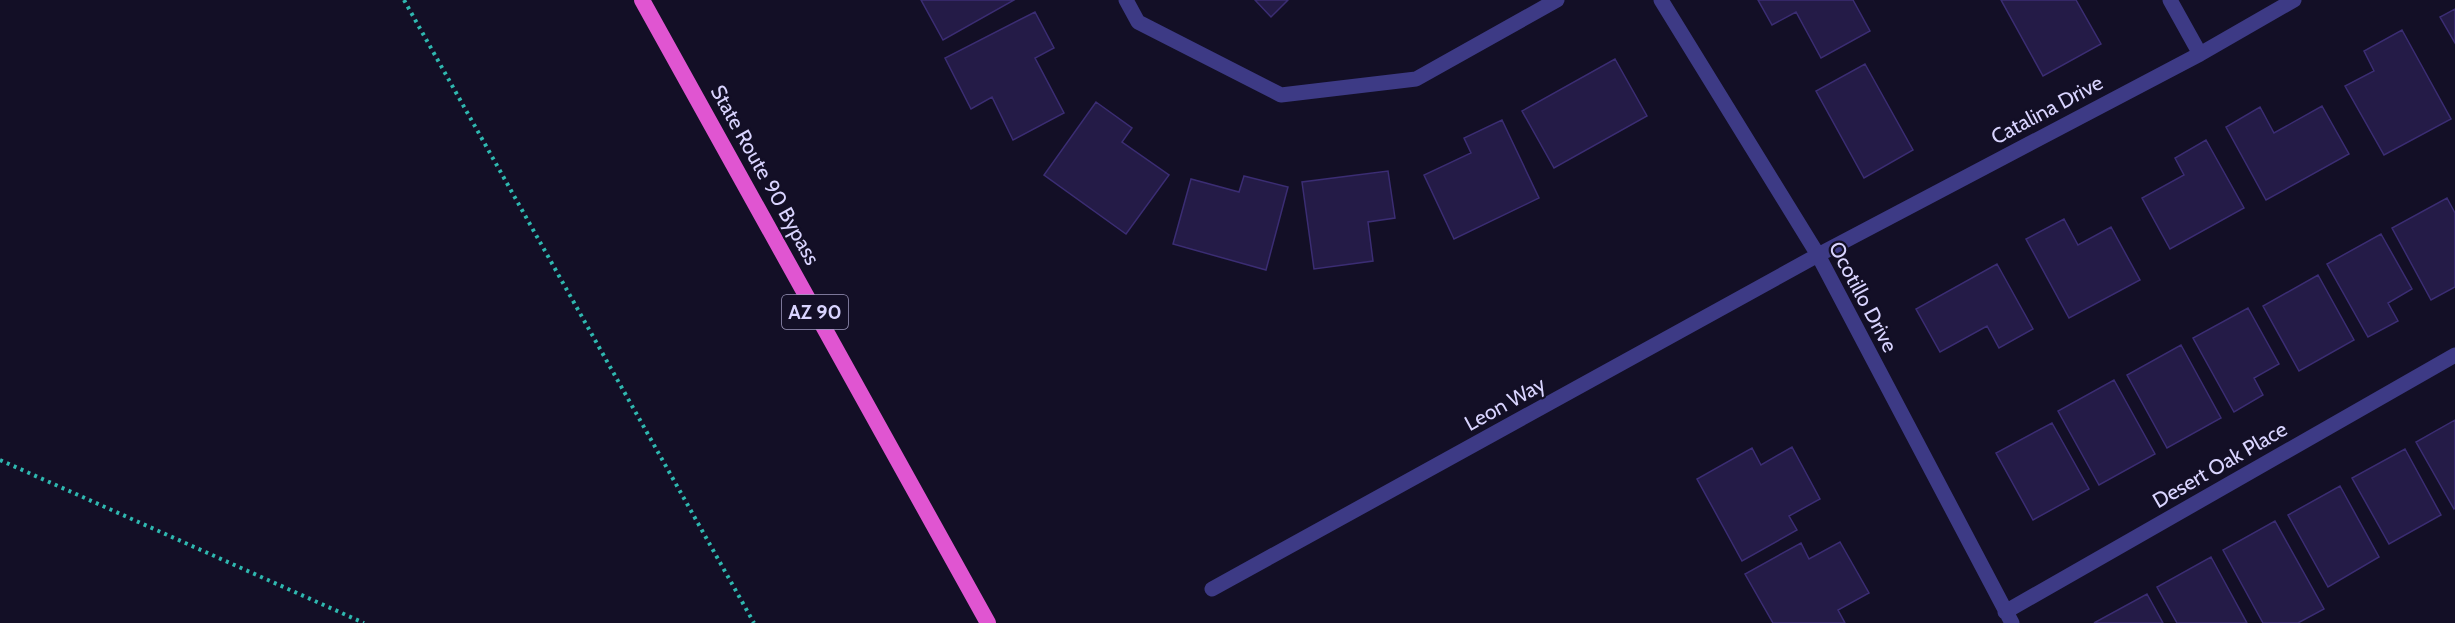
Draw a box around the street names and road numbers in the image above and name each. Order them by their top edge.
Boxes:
street label: Catalina Drive [1987,70,2107,149]
street label: State Route 90 Bypass [706,80,825,269]
street label: Ocotillo Drive [1824,237,1903,357]
road number: AZ 90 [782,295,848,329]
street label: Leon Way [1460,371,1550,436]
street label: Desert Oak Place [2148,416,2292,513]

